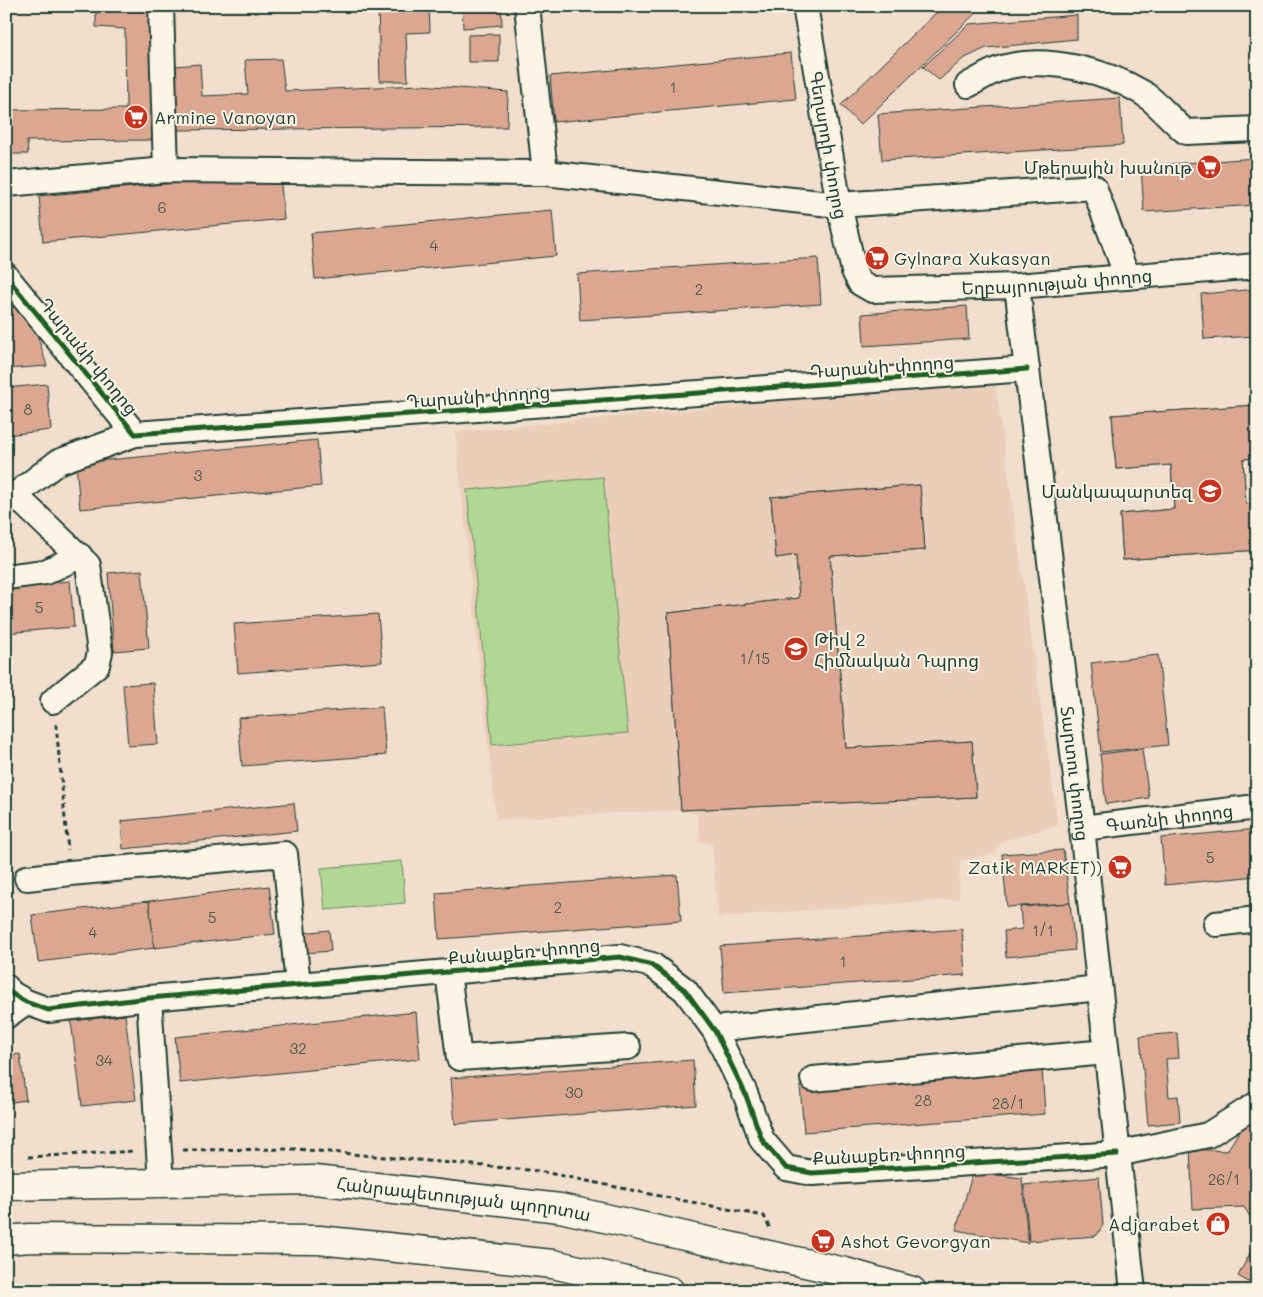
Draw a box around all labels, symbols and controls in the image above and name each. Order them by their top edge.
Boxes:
street label: Գեղարդի փողոց [804,69,854,221]
house number: 1 [670,77,676,97]
supermarket icon: Armine Vanoyan [123,104,149,130]
place label: Armine Vanoyan [154,105,296,129]
supermarket icon: Մթերային խանութ [1196,154,1222,180]
place label: Մթերային խանութ [1024,155,1193,179]
house number: 6 [157,197,167,217]
house number: 4 [430,235,439,255]
supermarket icon: Gylnara Xukasyan [864,245,890,271]
place label: Gylnara Xukasyan [894,246,1050,270]
street label: Եղբայրության փողոց [961,263,1153,300]
house number: 2 [695,279,703,299]
street label: Դարանի փողոց [34,292,144,420]
street label: Դարանի փողոց [809,349,955,383]
street label: Դարանի փողոց [405,379,551,413]
house number: 8 [23,399,33,419]
house number: 3 [194,465,203,485]
school or university icon: Մանկապարտեզ [1197,478,1223,504]
place label: Մանկապարտեզ [1041,479,1193,503]
house number: 5 [35,597,43,617]
place label: Թիվ 2 Հիմնական Դպրոց [814,627,979,672]
school or university icon: Թիվ 2 Հիմնական Դպրոց [783,636,809,662]
house number: 1/15 [740,648,770,668]
street label: Տարտու փողոց [1055,705,1095,842]
street label: Գառնի փողոց [1104,798,1234,837]
house number: 5 [1206,847,1214,867]
supermarket icon: Zatik MARKET)) [1107,854,1133,880]
place label: Zatik MARKET)) [968,855,1102,879]
house number: 2 [554,897,562,917]
house number: 5 [208,907,216,927]
house number: 1/1 [1032,920,1054,940]
house number: 4 [89,922,98,942]
street label: Քանաքեռ փողոց [447,932,601,970]
house number: 1 [840,951,846,971]
house number: 32 [289,1038,307,1058]
house number: 34 [95,1050,113,1070]
house number: 30 [565,1082,583,1102]
house number: 28 [914,1090,932,1110]
house number: 28/1 [992,1093,1024,1113]
street label: Քանաքեռ փողոց [812,1138,966,1170]
house number: 26/1 [1208,1169,1240,1189]
street label: Հանրապետության պողոտա [335,1171,593,1227]
shop icon: Adjarabet [1205,1211,1231,1237]
place label: Adjarabet [1108,1212,1200,1236]
supermarket icon: Ashot Gevorgyan [810,1228,836,1254]
place label: Ashot Gevorgyan [840,1229,990,1253]

